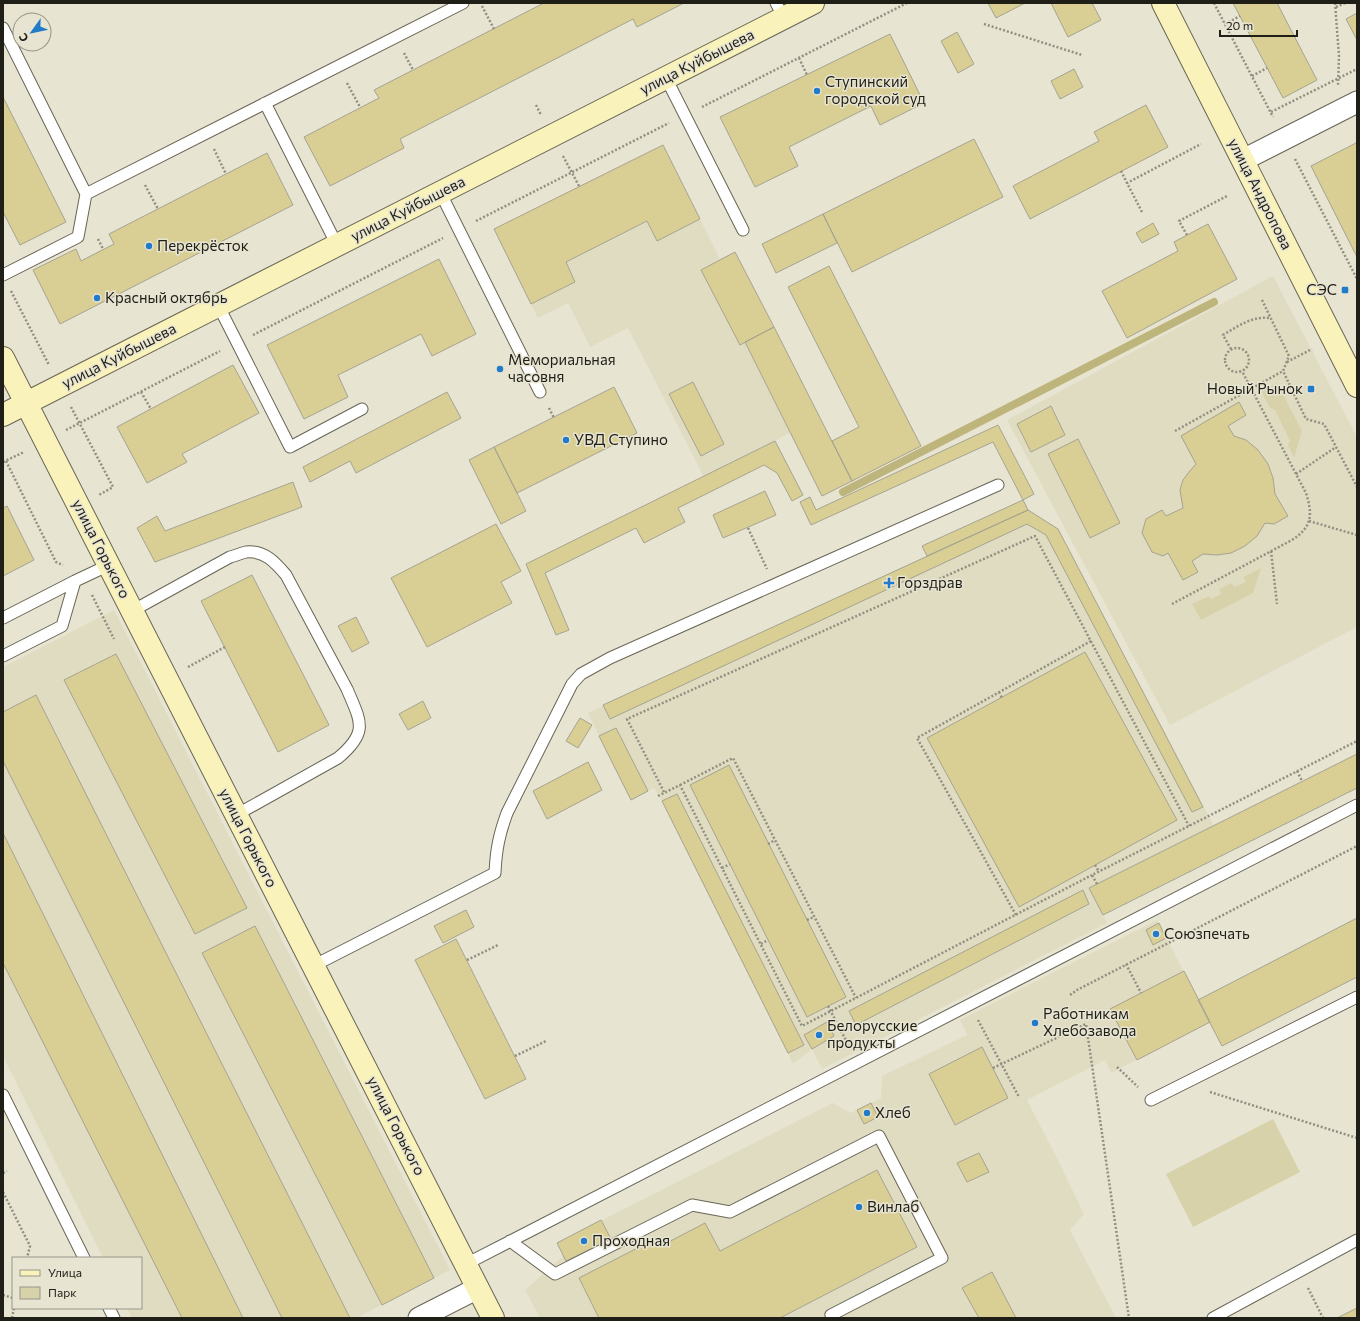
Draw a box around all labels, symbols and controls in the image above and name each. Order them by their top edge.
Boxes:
north arrow [12,12,52,52]
scale bar [1220,12,1297,38]
text: 20 m [1226,18,1253,32]
street label: улица Куйбышева [636,25,757,98]
text: С [15,31,31,44]
place label: Ступинский городской суд [825,72,926,107]
marker: Ступинский городской суд [812,86,822,96]
street label: улица Андропова [1225,135,1297,252]
street label: улица Куйбышева [347,172,468,245]
place label: Перекрёсток [157,236,249,254]
marker: Перекрёсток [144,241,154,251]
place label: СЭС [1306,280,1337,298]
marker: СЭС [1340,285,1350,295]
place label: Красный октябрь [105,288,228,306]
marker: Красный октябрь [92,293,102,303]
street label: улица Куйбышева [58,319,179,392]
place label: Мемориальная часовня [508,350,616,385]
marker: Мемориальная часовня [495,364,505,374]
place label: Новый Рынок [1207,379,1303,397]
marker: Новый Рынок [1306,384,1316,394]
place label: УВД Ступино [574,430,668,448]
marker: УВД Ступино [561,435,571,445]
street label: улица Горького [69,496,135,601]
place label: Горздрав [897,573,963,591]
marker: Горздрав [884,578,894,588]
street label: улица Горького [216,785,282,890]
place label: Союзпечать [1164,924,1250,942]
marker: Союзпечать [1151,929,1161,939]
place label: Работникам Хлебозавода [1043,1004,1136,1039]
place label: Белорусские продукты [827,1016,917,1051]
marker: Работникам Хлебозавода [1030,1018,1040,1028]
marker: Белорусские продукты [814,1030,824,1040]
street label: улица Горького [364,1073,430,1178]
place label: Хлеб [875,1103,911,1121]
marker: Хлеб [862,1108,872,1118]
place label: Винлаб [867,1197,919,1215]
marker: Винлаб [854,1202,864,1212]
place label: Проходная [592,1231,670,1249]
marker: Проходная [579,1236,589,1246]
legend [12,1257,142,1309]
text: Улица [48,1265,82,1279]
text: Парк [48,1285,77,1299]

